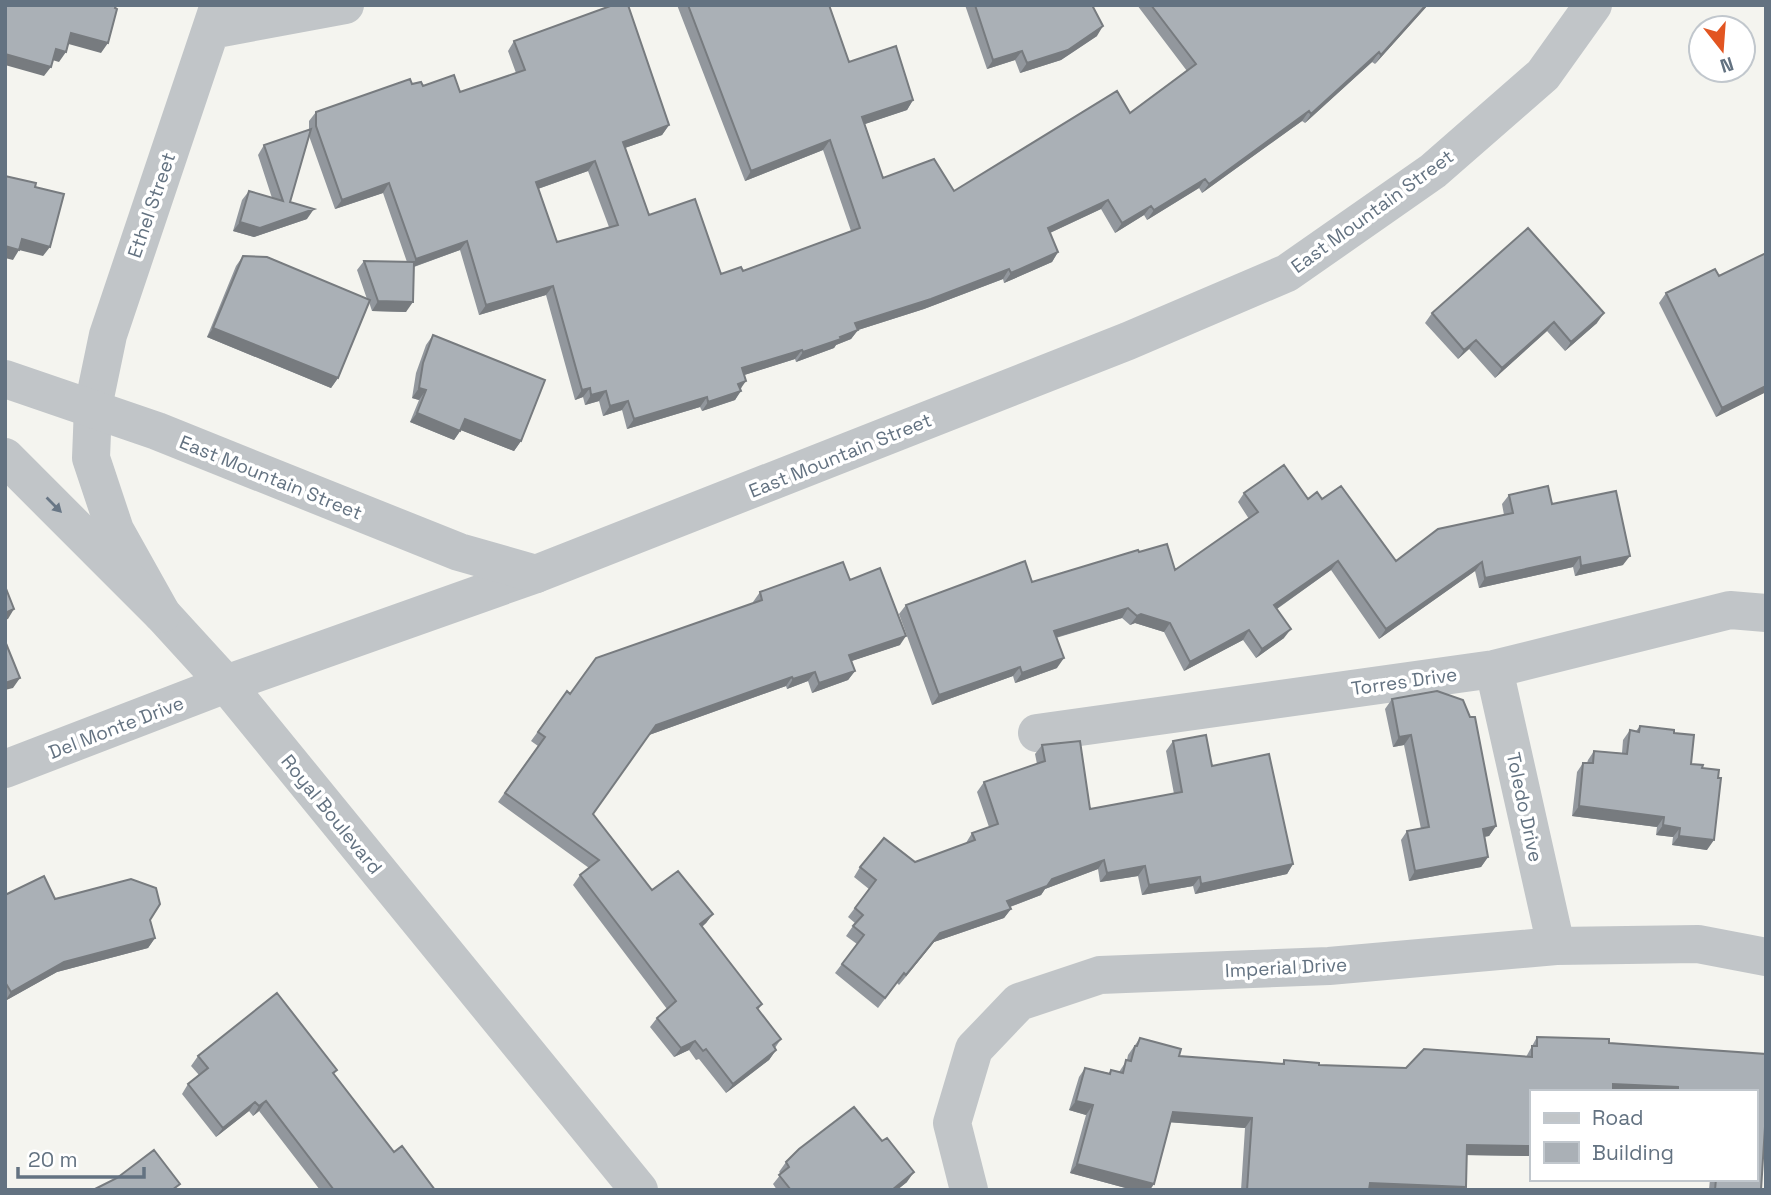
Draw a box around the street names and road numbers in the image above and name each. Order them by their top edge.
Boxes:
street label: East Mountain Street [1286,144,1459,279]
street label: Ethel Street [122,149,181,261]
street label: East Mountain Street [745,407,935,504]
street label: East Mountain Street [176,429,366,526]
street label: Torres Drive [1350,662,1459,701]
street label: Del Monte Drive [45,690,187,765]
street label: Royal Boulevard [276,749,388,879]
street label: Toledo Drive [1501,750,1548,864]
street label: Imperial Drive [1224,952,1348,983]

